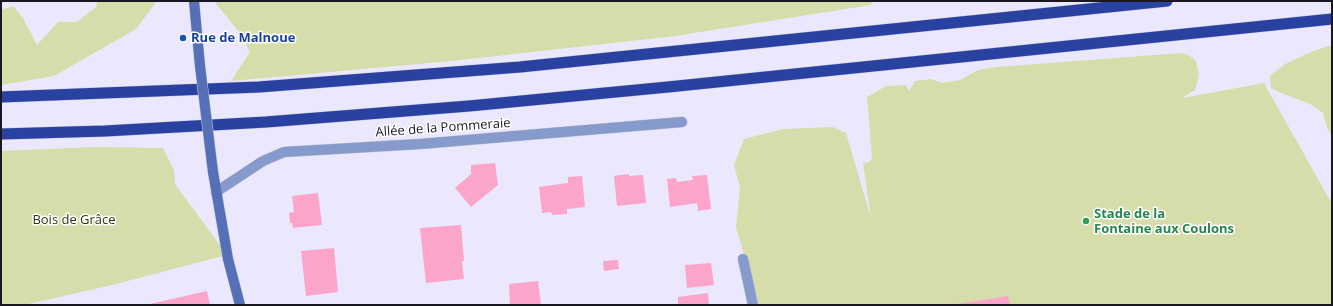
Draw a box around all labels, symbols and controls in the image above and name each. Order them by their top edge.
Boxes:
place label: Rue de Malnoue [191,30,295,46]
marker: Rue de Malnoue [178,33,188,43]
street label: Allée de la Pommeraie [375,115,511,141]
place label: Stade de la Fontaine aux Coulons [1094,206,1234,237]
park label: Bois de Grâce [32,212,116,228]
marker: Stade de la Fontaine aux Coulons [1081,216,1091,226]

